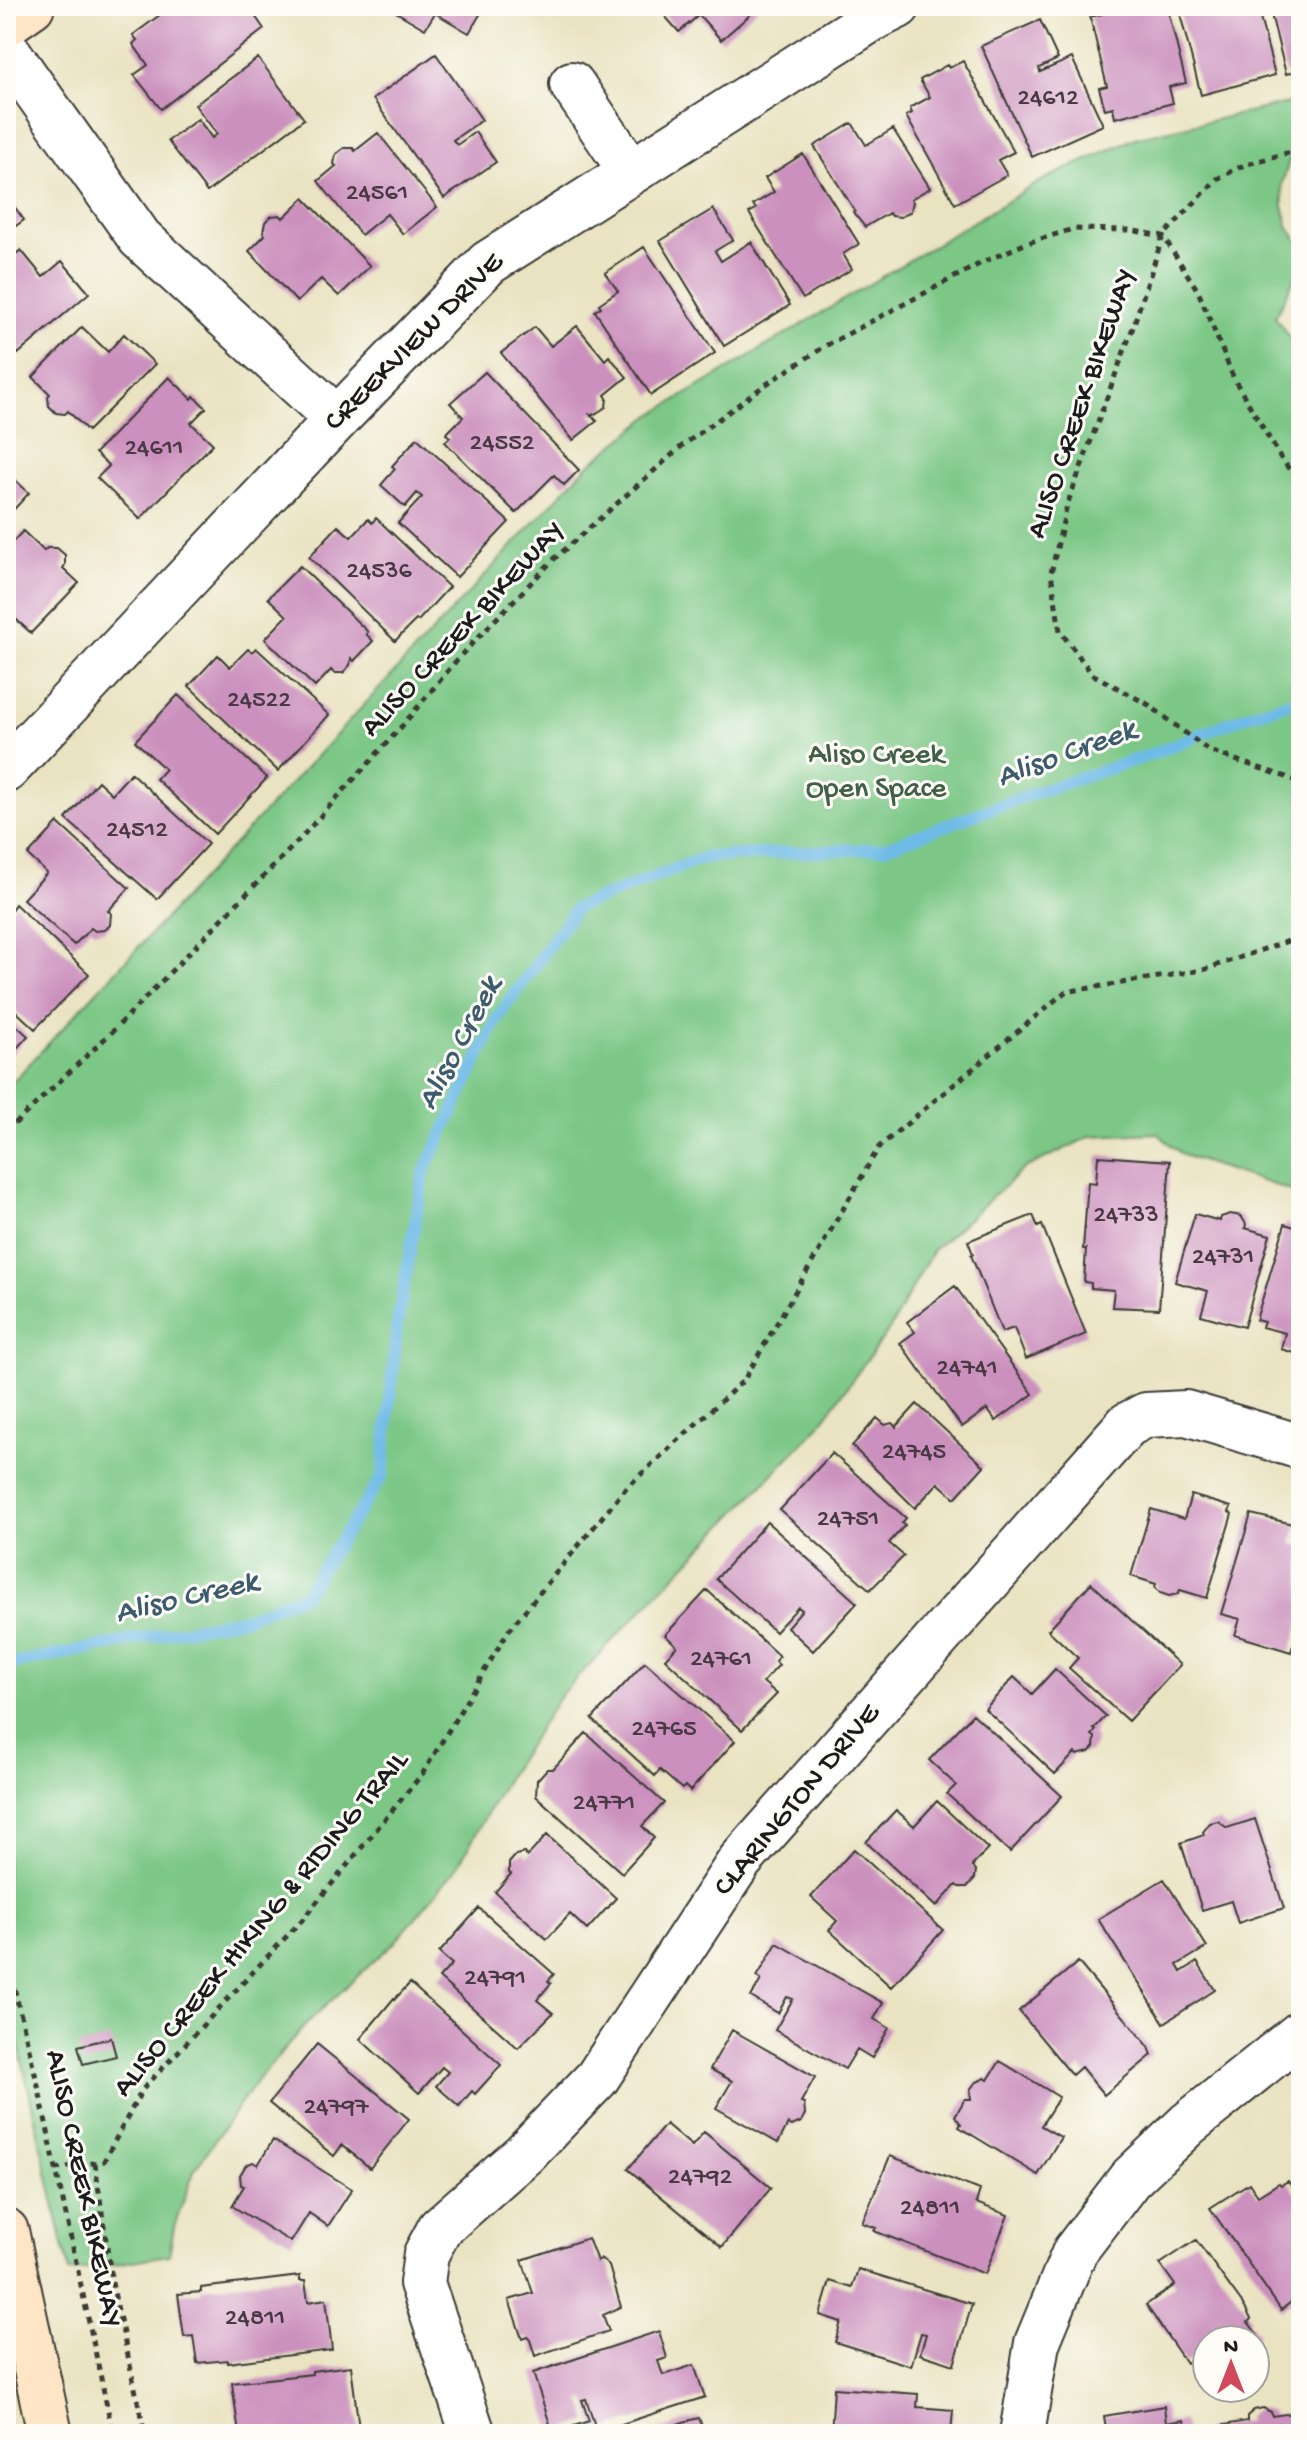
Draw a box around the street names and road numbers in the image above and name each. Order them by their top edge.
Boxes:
street label: CREEKVIEW DRIVE [318,245,513,440]
street label: ALISO CREEK BIKEWAY [1020,265,1146,543]
street label: ALISO CREEK BIKEWAY [355,515,573,745]
street label: CLARINGTON DRIVE [707,1697,890,1904]
street label: ALISO CREEK HIKING & RIDING TRAIL [107,1744,418,2105]
street label: ALISO CREEK BIKEWAY [35,2047,129,2331]

